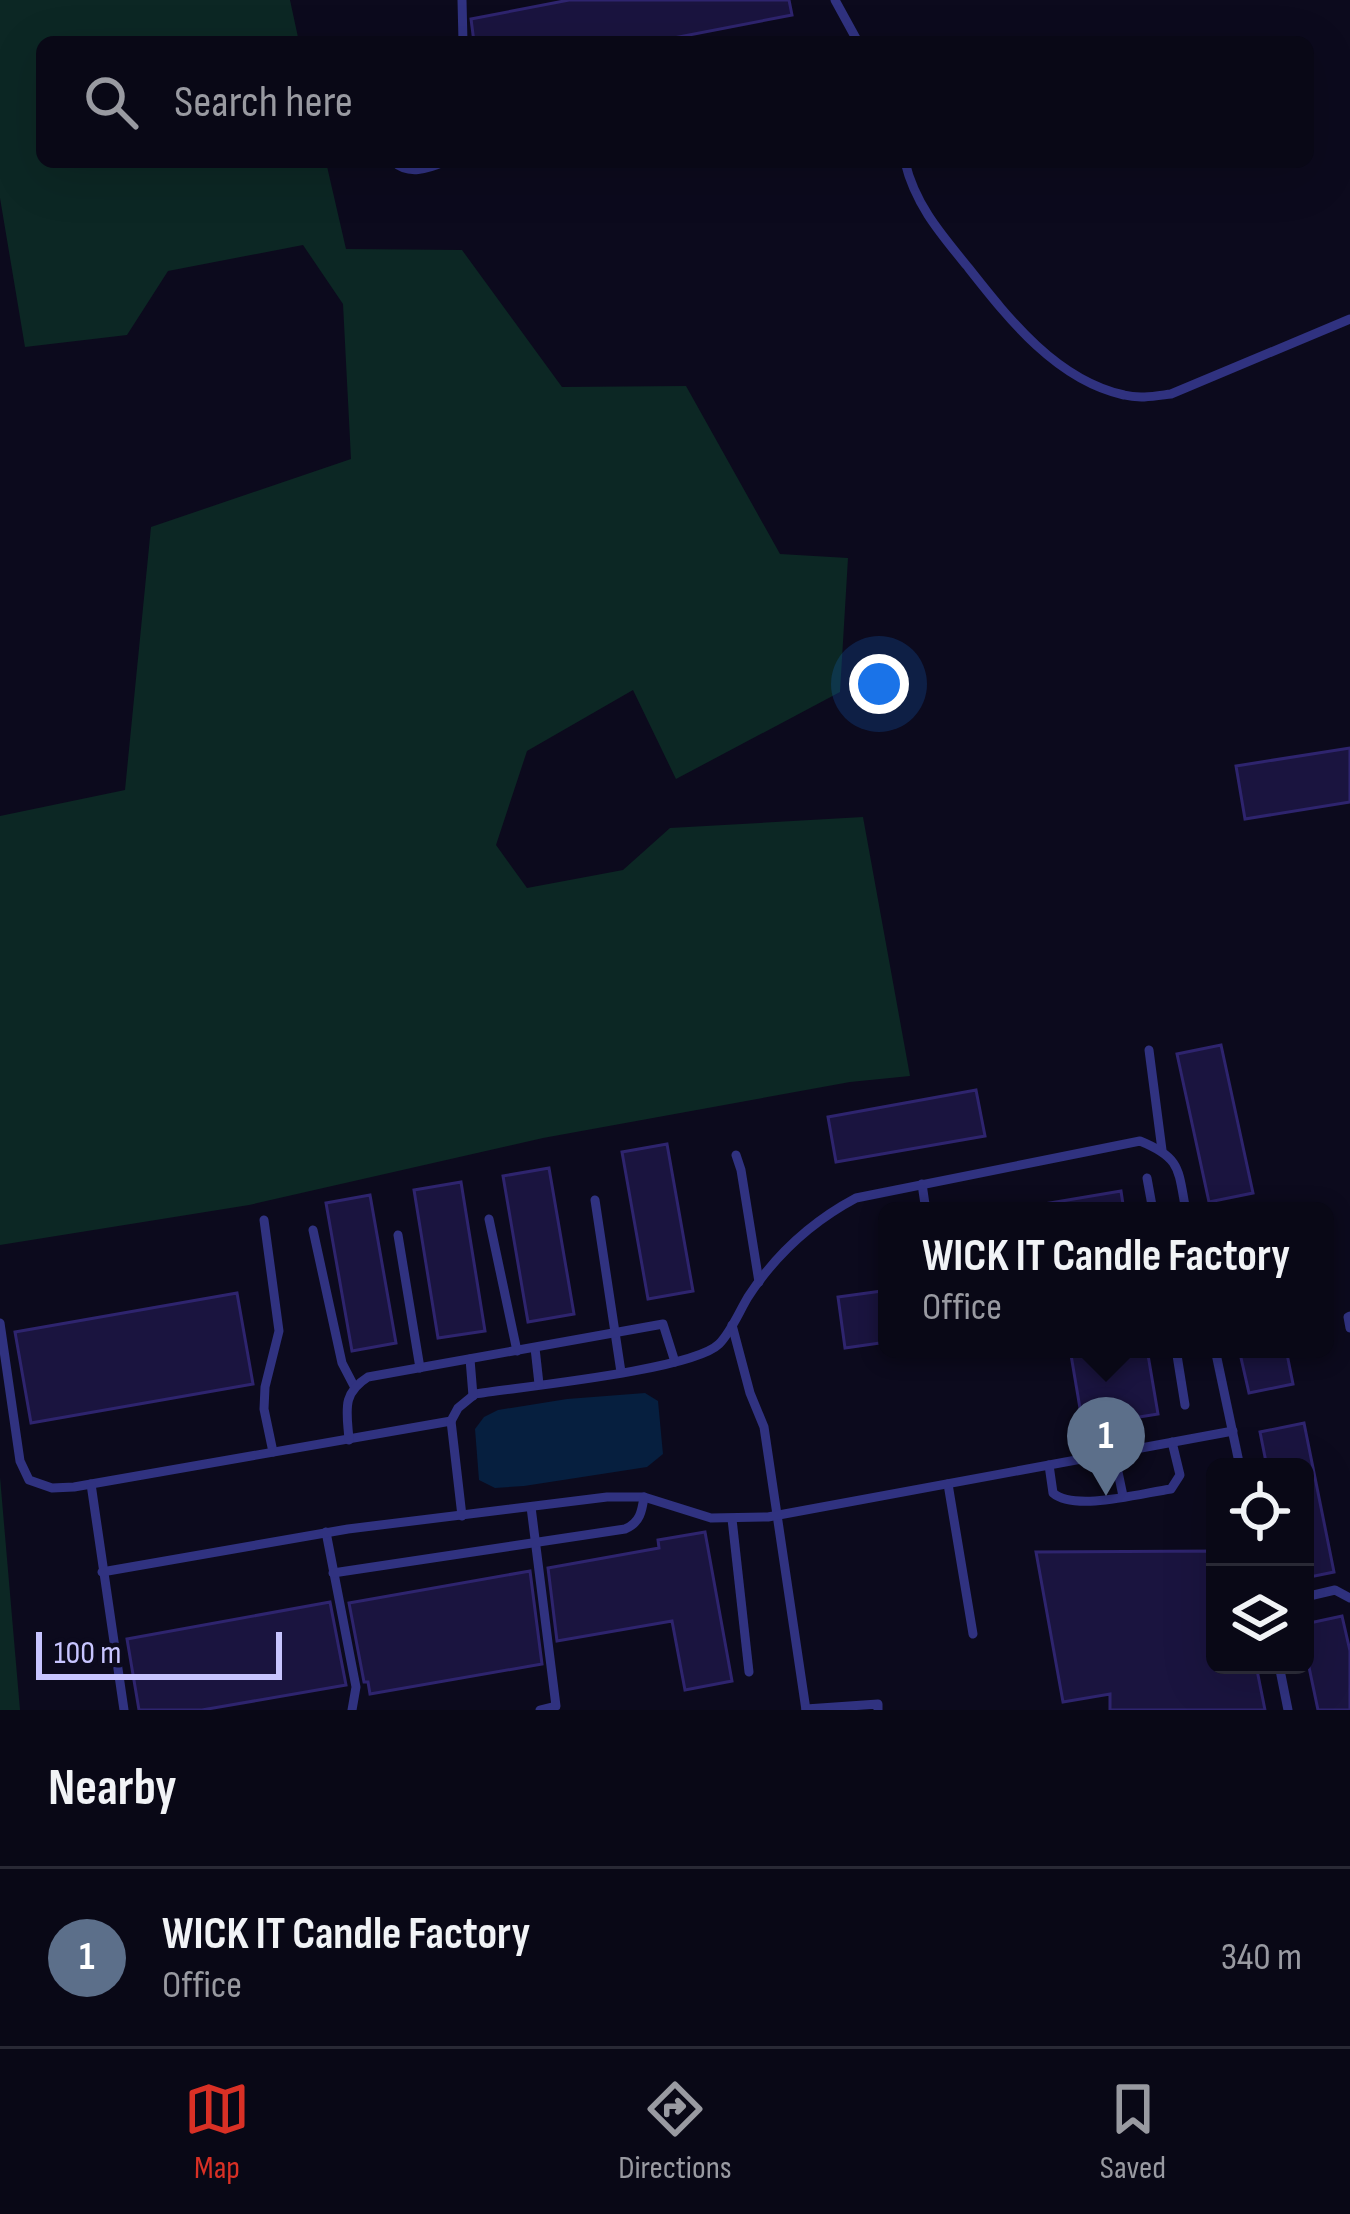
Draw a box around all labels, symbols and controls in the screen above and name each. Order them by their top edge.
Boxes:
search box [36,36,1314,168]
icon: search [78,69,144,135]
text: Search here [174,75,353,130]
your location [849,654,909,714]
popup [878,1202,1334,1358]
text: WICK IT Candle Factory [922,1229,1290,1284]
text: Office [922,1284,1002,1331]
pin: 1 [1067,1397,1145,1496]
map controls [1206,1458,1314,1674]
button: locate [1206,1458,1314,1566]
button: layers [1206,1566,1314,1674]
scale bar [36,1626,282,1679]
text: 100 m [54,1633,121,1673]
text: Nearby [48,1758,177,1819]
text: WICK IT Candle Factory [162,1907,530,1962]
text: 1 [79,1934,95,1981]
text: 340 m [1221,1934,1302,1981]
text: Office [162,1962,242,2009]
tab: Map [184,2076,250,2188]
tab: Directions [618,2076,732,2188]
tab: Saved [1100,2076,1166,2188]

